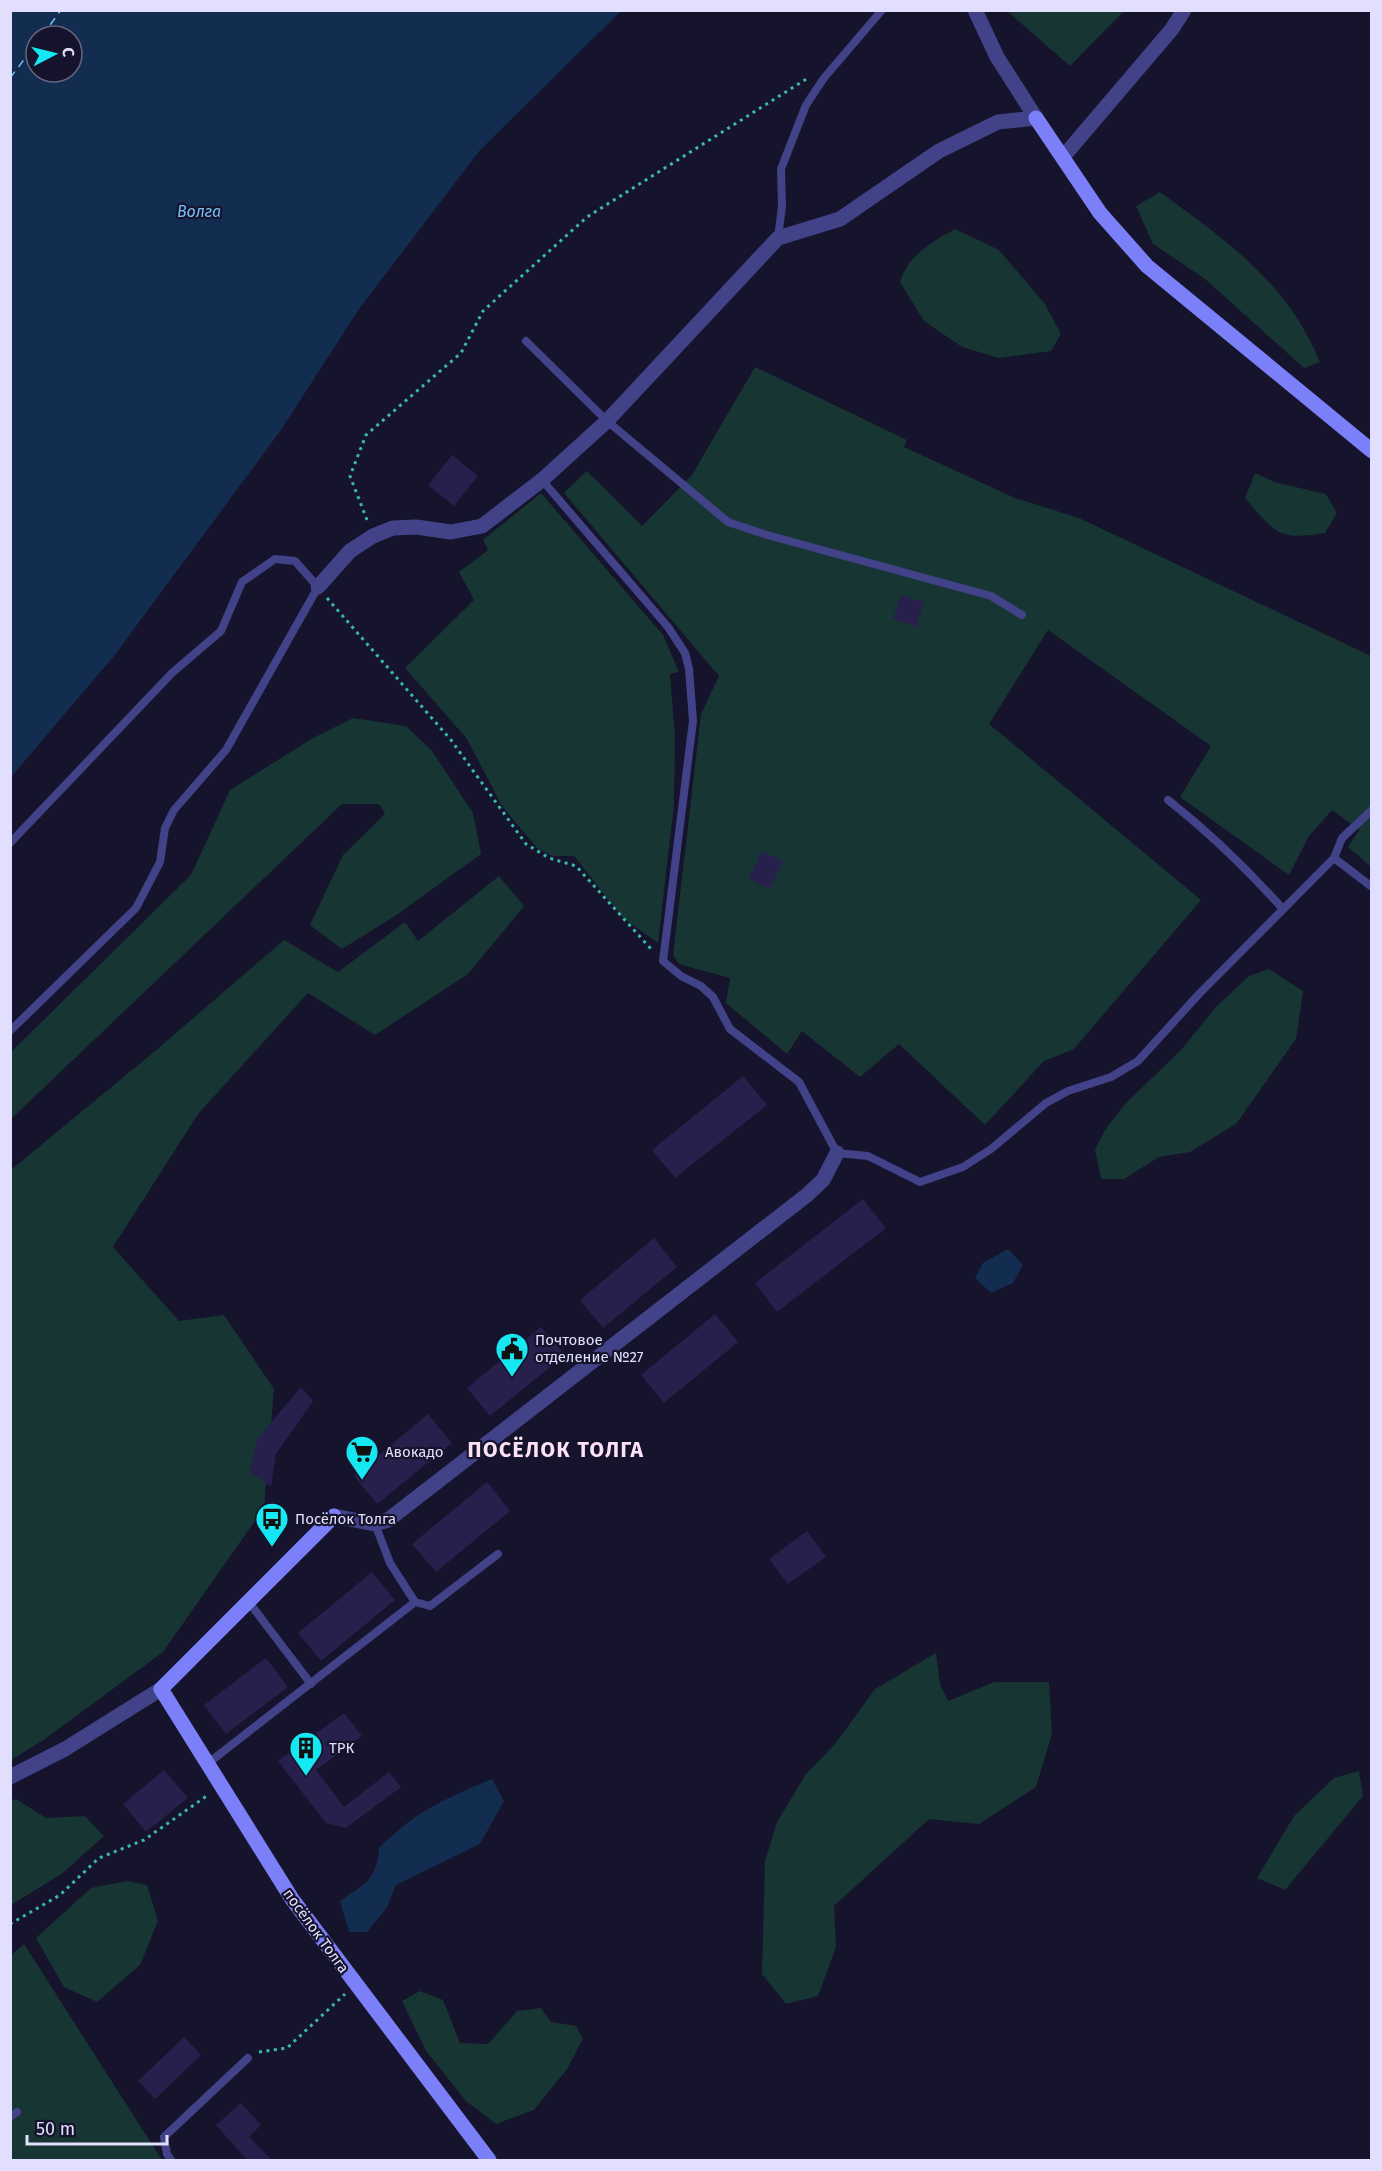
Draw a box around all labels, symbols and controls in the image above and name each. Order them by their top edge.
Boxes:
north arrow [24,24,84,84]
text: С [58,47,78,59]
water label: Волга [177,202,221,221]
public building icon: Почтовое отделение №27 [494,1331,530,1378]
place label: Почтовое отделение №27 [535,1331,644,1366]
supermarket icon: Авокадо [344,1434,380,1481]
district label: ПОСЁЛОК ТОЛГА [468,1436,644,1463]
place label: Авокадо [385,1443,444,1461]
bus stop icon: Посёлок Толга [254,1501,290,1548]
place label: Посёлок Толга [295,1510,396,1528]
building icon: ТРК [288,1730,324,1777]
place label: ТРК [329,1739,354,1757]
street label: посёлок Толга [279,1885,353,1977]
scale bar [27,2108,166,2146]
text: 50 m [36,2118,75,2140]

